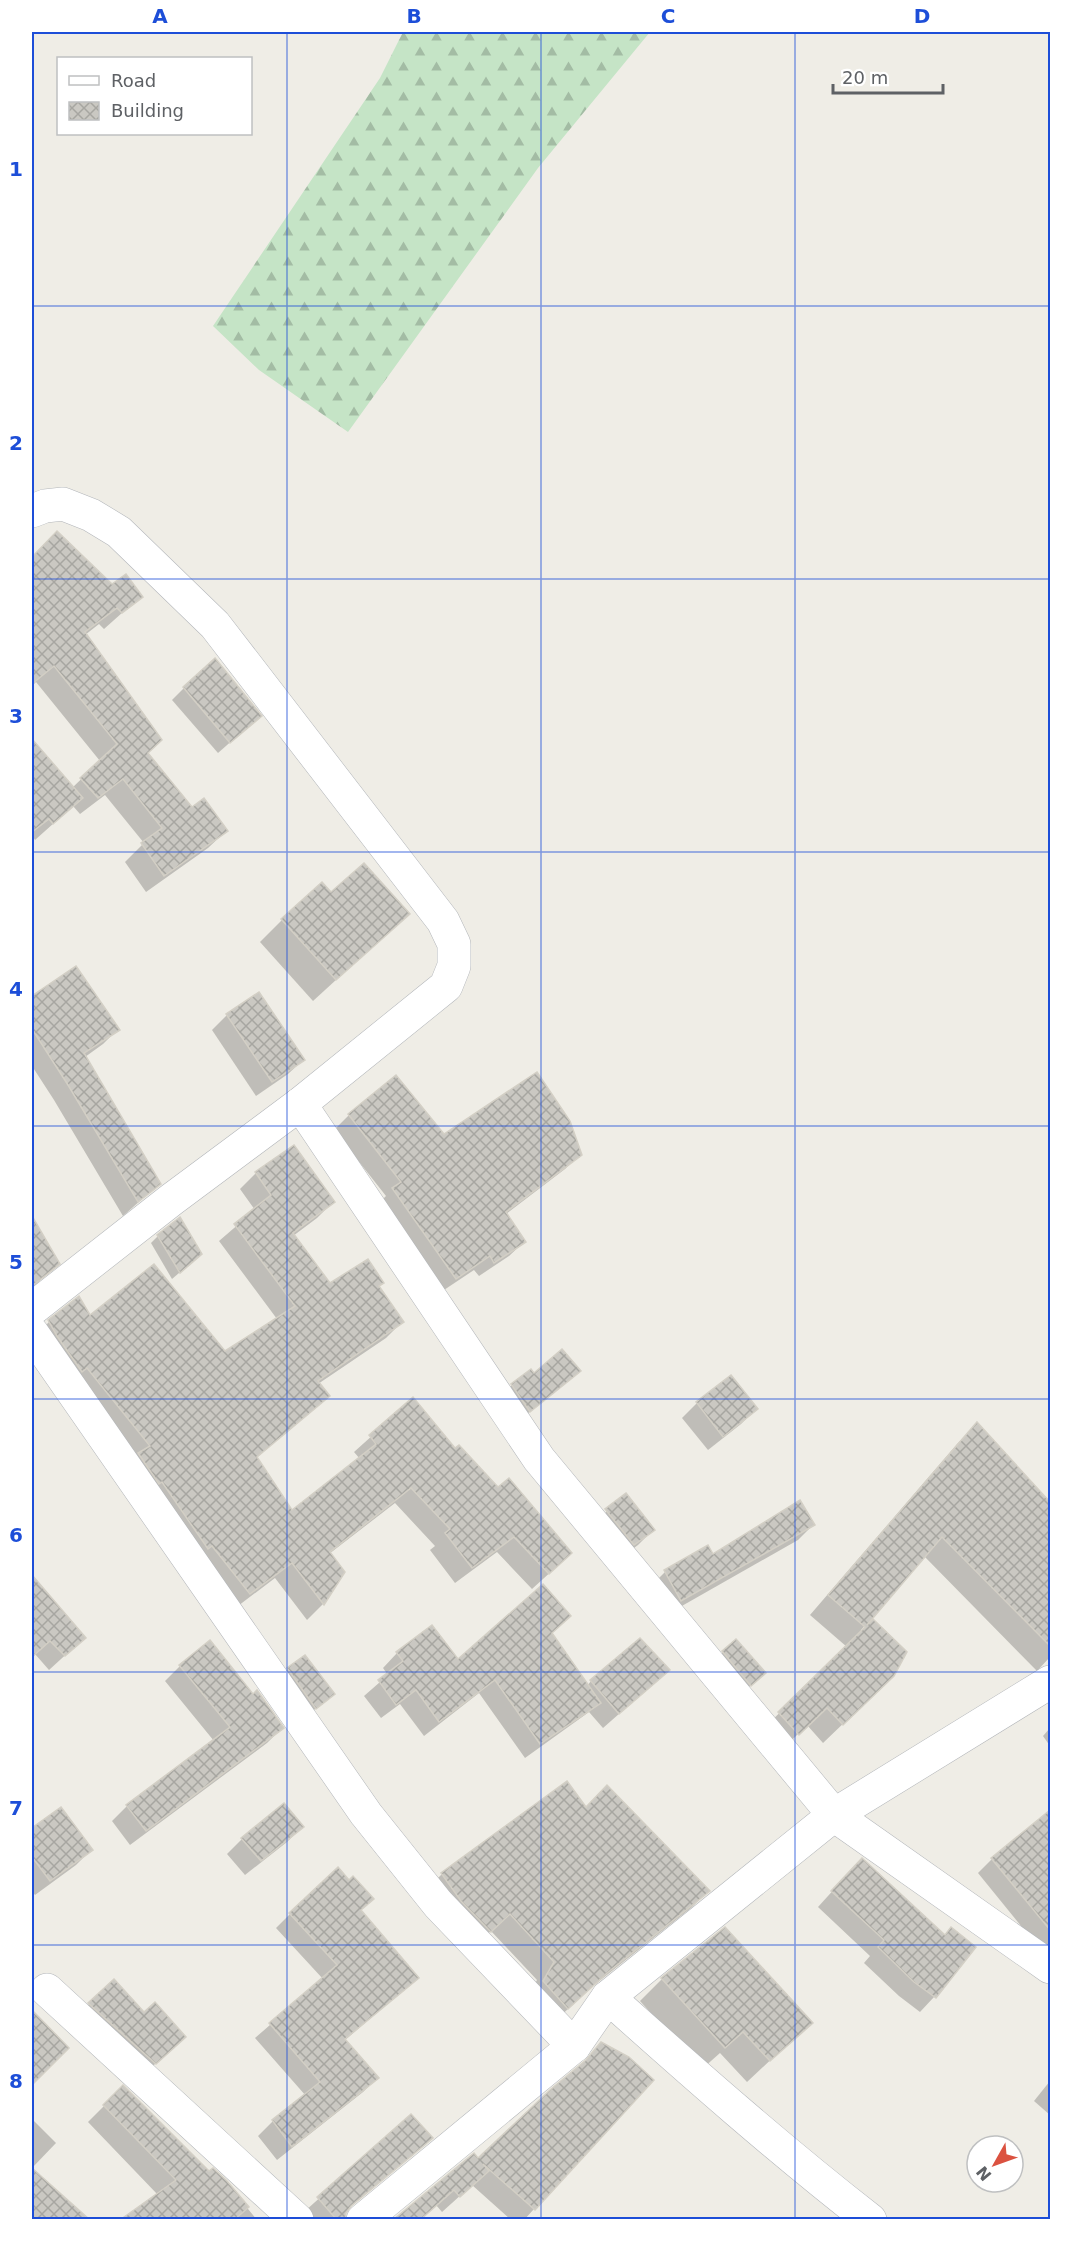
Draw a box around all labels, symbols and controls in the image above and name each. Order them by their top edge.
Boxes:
text: A [152,4,168,28]
text: B [406,4,422,28]
text: C [661,4,675,28]
text: D [914,4,930,28]
legend [57,57,252,135]
scale bar [833,57,942,95]
text: 20 m [842,67,888,88]
text: Road [111,70,156,91]
text: Building [111,100,184,121]
text: 1 [9,157,23,181]
text: 2 [9,431,23,455]
text: 3 [9,704,23,728]
text: 4 [9,977,23,1001]
text: 5 [9,1250,23,1274]
text: 6 [9,1523,23,1547]
text: 7 [9,1796,23,1820]
text: 8 [9,2069,23,2093]
north arrow [965,2134,1025,2194]
text: N [972,2162,995,2185]

